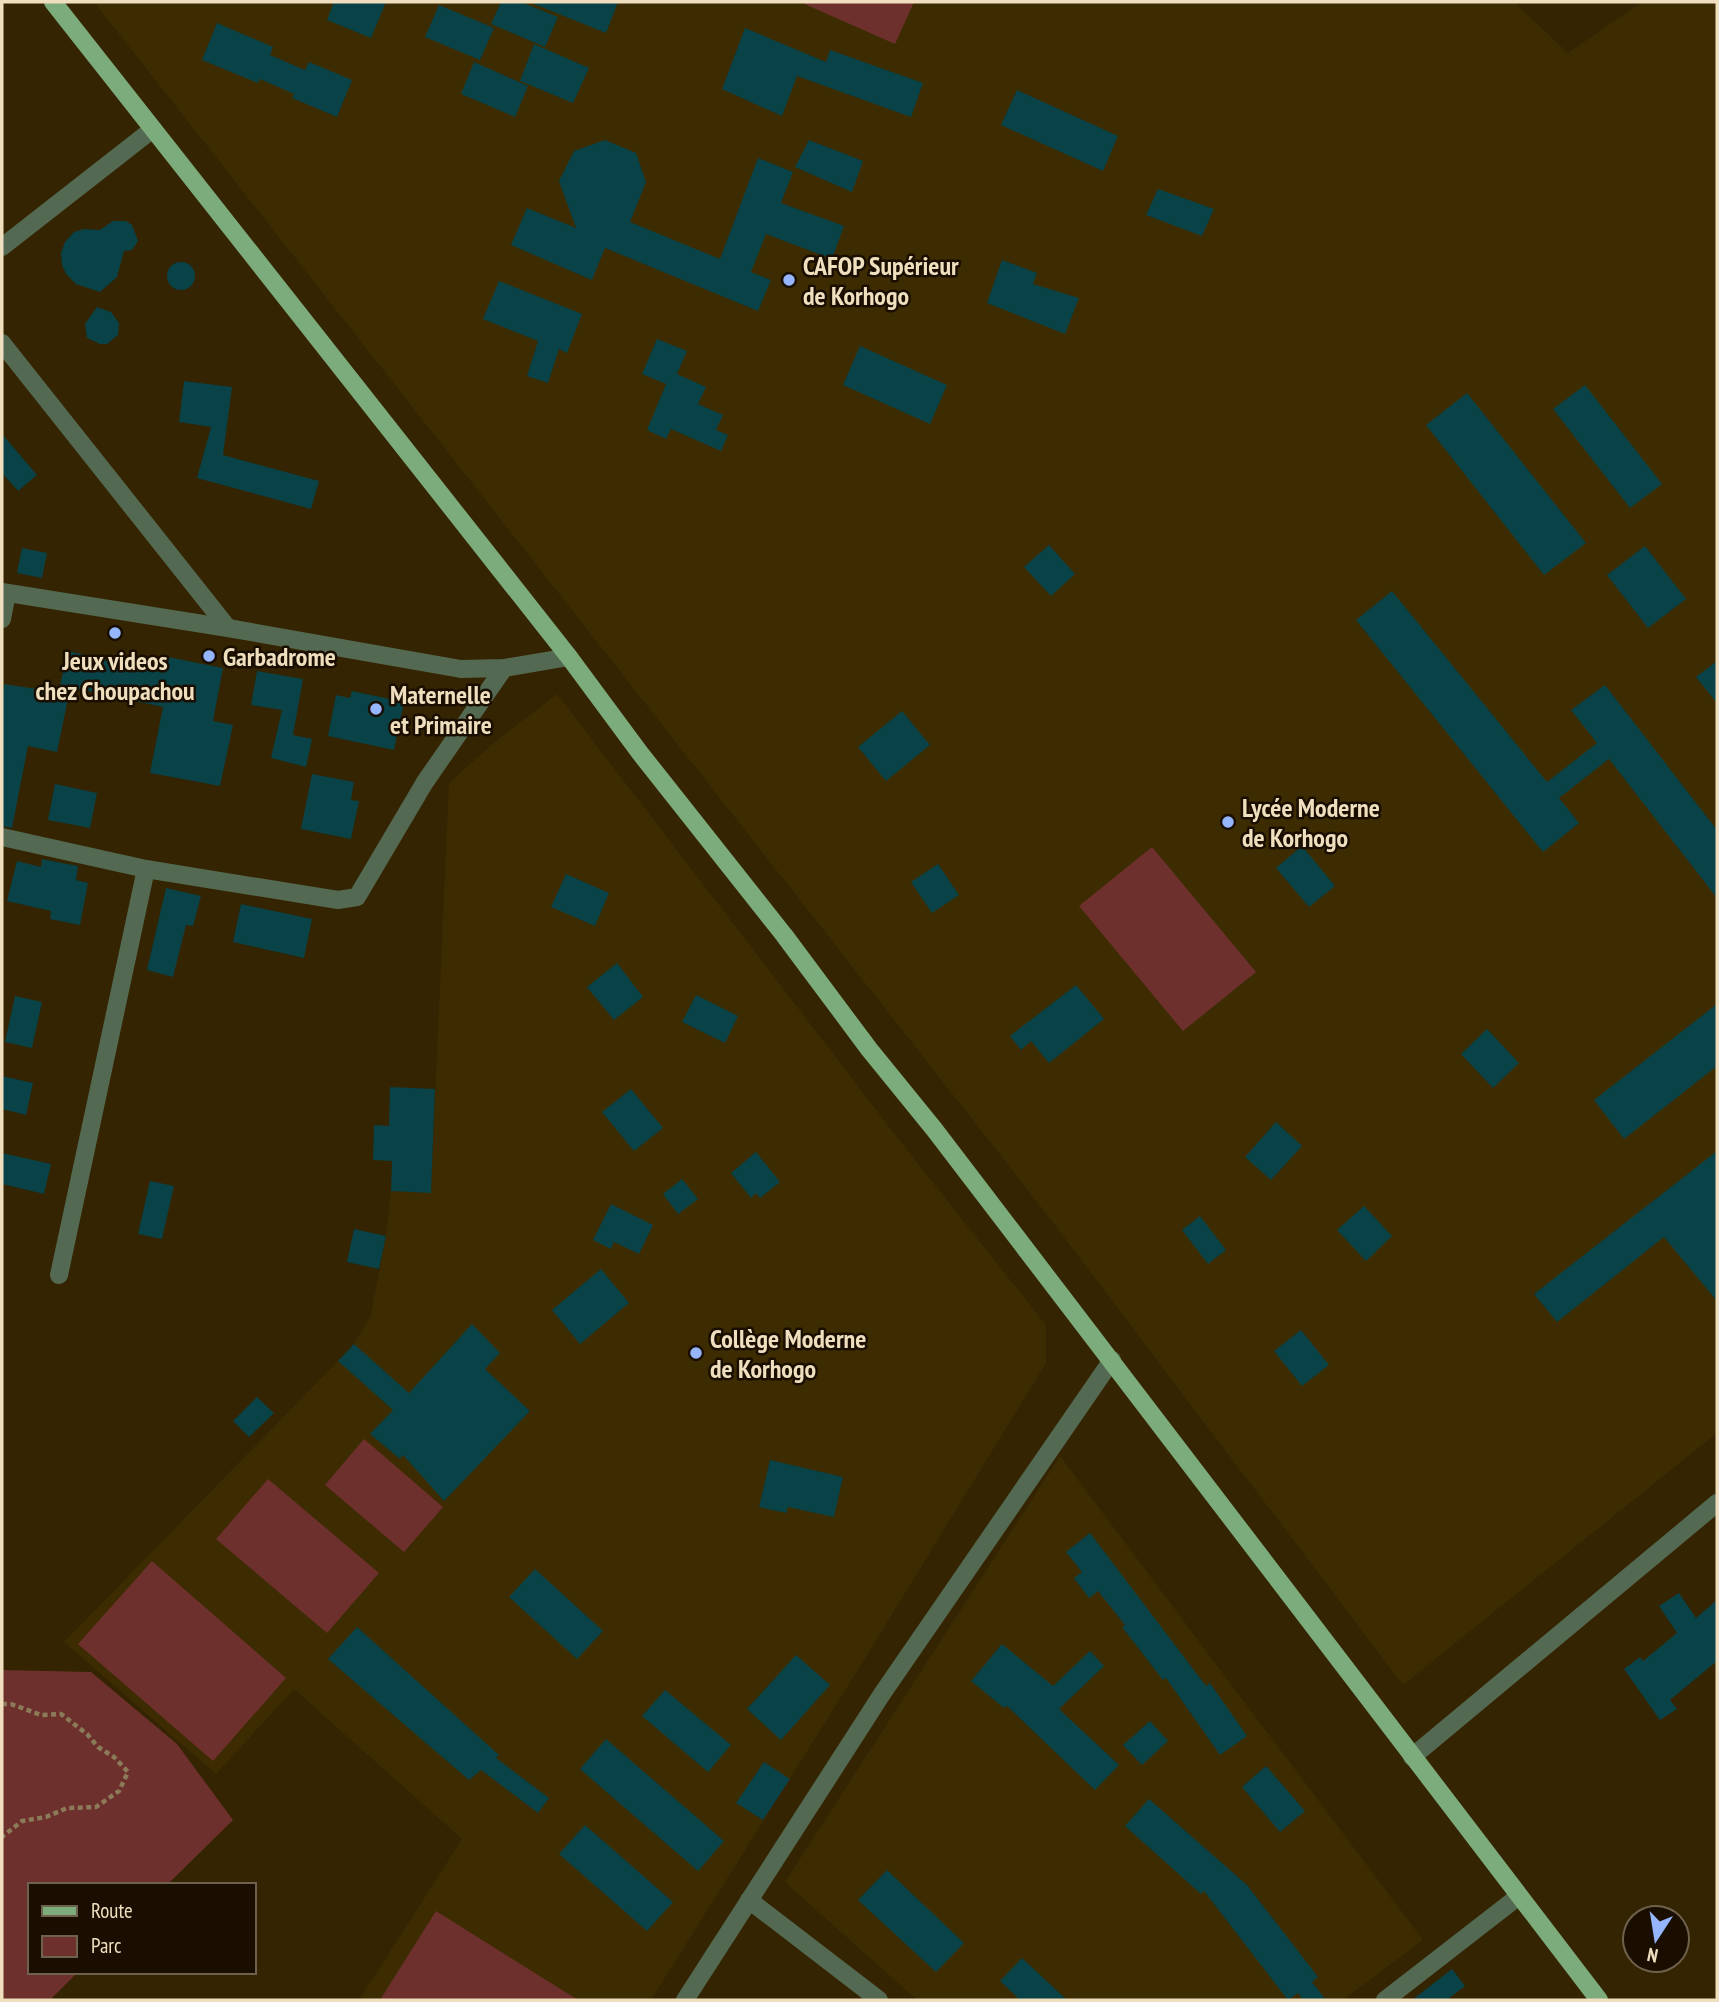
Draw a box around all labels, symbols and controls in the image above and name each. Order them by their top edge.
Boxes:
place label: CAFOP Supérieur de Korhogo [803,249,959,312]
marker: CAFOP Supérieur de Korhogo [781,272,797,288]
marker: Jeux videos chez Choupachou [107,625,123,641]
place label: Garbadrome [223,640,336,673]
place label: Jeux videos chez Choupachou [35,644,195,707]
marker: Garbadrome [201,648,217,664]
place label: Maternelle et Primaire [390,678,492,741]
marker: Maternelle et Primaire [368,701,384,717]
place label: Lycée Moderne de Korhogo [1242,791,1380,854]
marker: Lycée Moderne de Korhogo [1220,814,1236,830]
place label: Collège Moderne de Korhogo [710,1322,866,1385]
marker: Collège Moderne de Korhogo [688,1345,704,1361]
legend [28,1883,256,1974]
text: Route [91,1897,133,1924]
north arrow [1621,1904,1691,1974]
text: Parc [91,1932,122,1959]
text: N [1645,1943,1660,1968]

